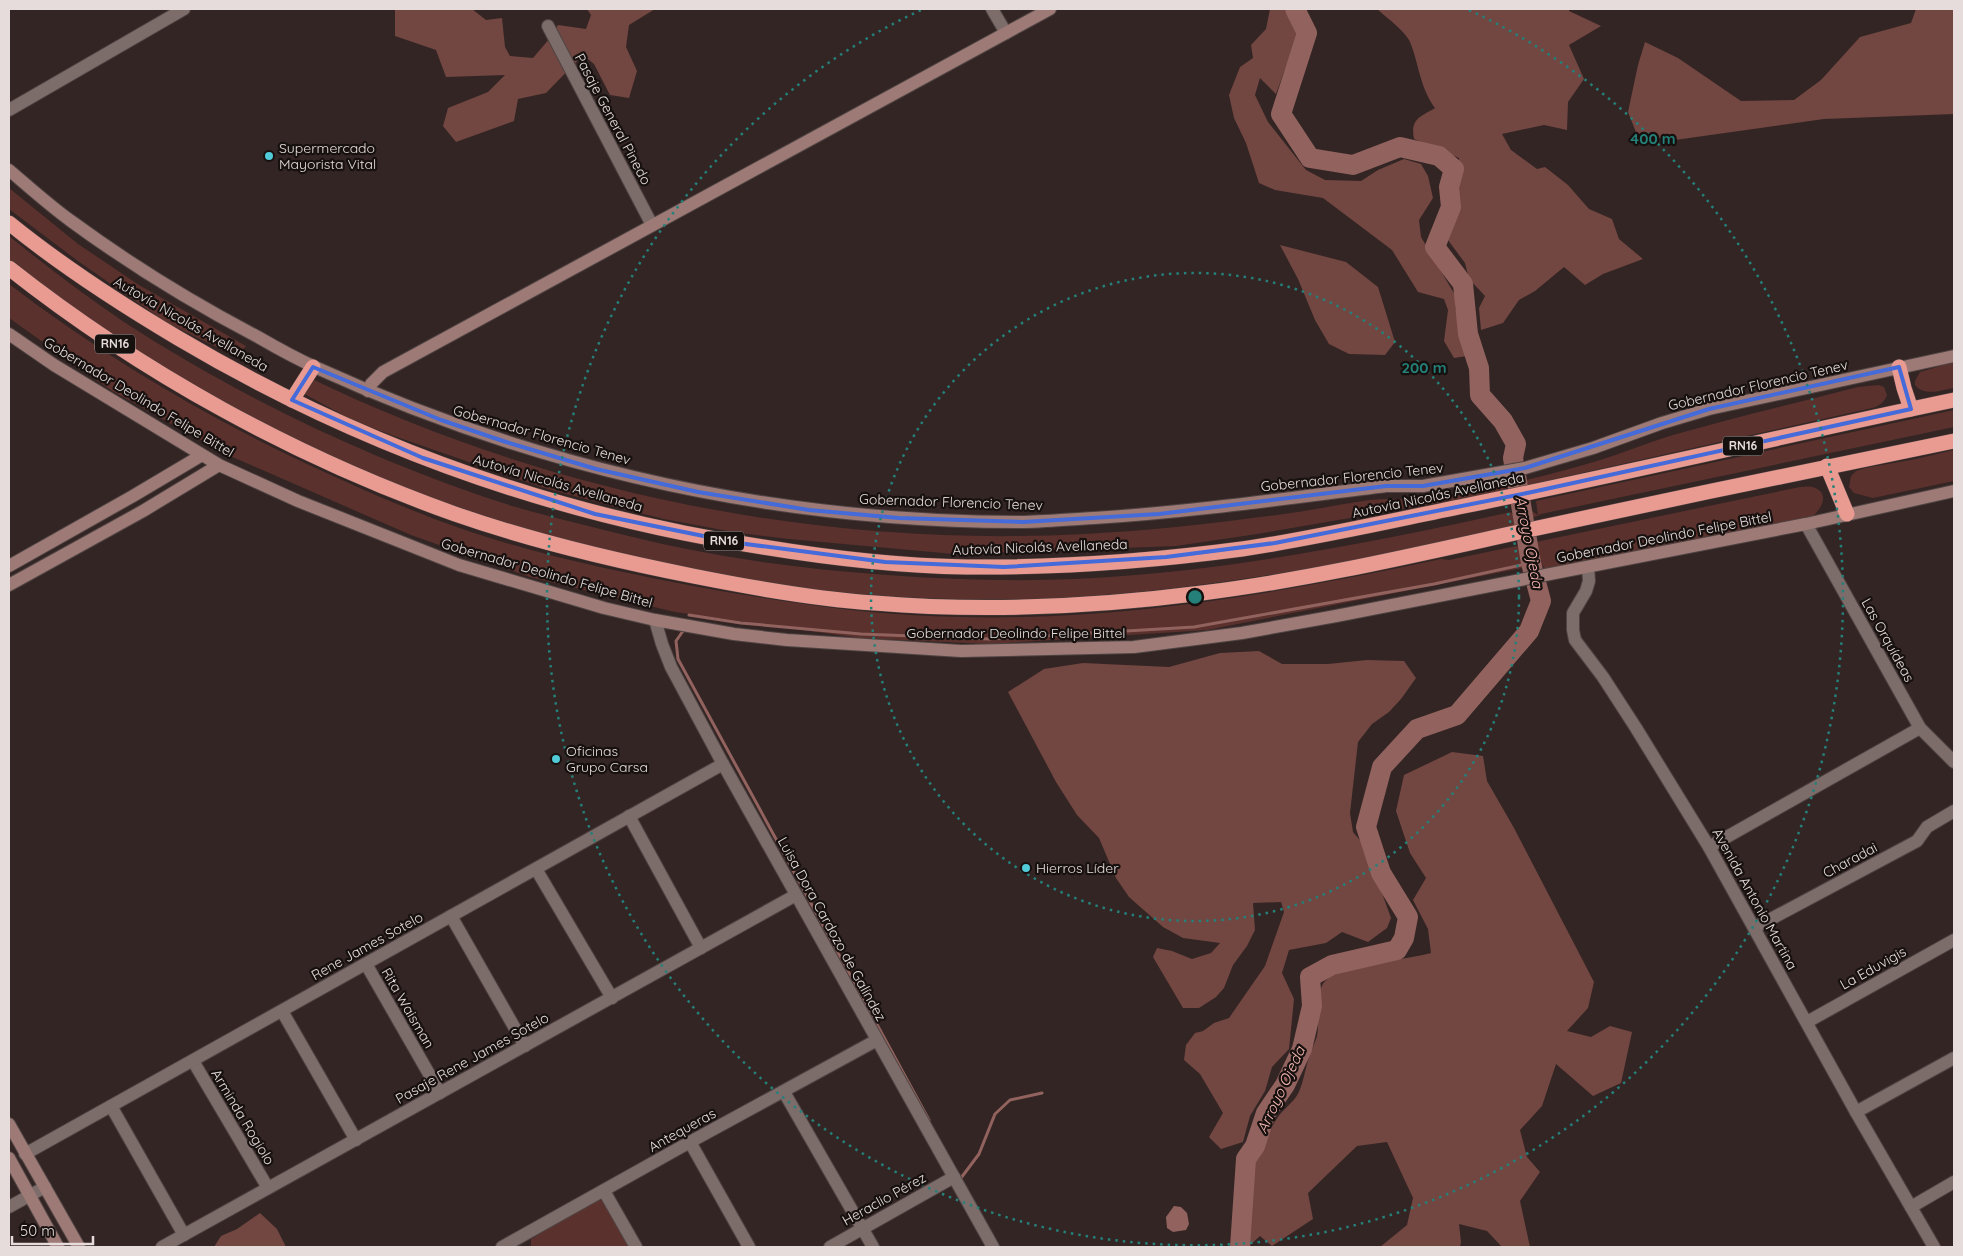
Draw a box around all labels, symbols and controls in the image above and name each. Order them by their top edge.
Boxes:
street label: Pasaje General Pinedo [571,50,655,188]
text: 400 m [1630,129,1676,148]
place label: Supermercado Mayorista Vital [279,139,376,173]
marker: Supermercado Mayorista Vital [263,150,275,162]
street label: Autovía Nicolás Avellaneda [111,272,271,376]
street label: Gobernador Deolindo Felipe Bittel [40,333,238,461]
road number: RN16 [95,334,135,354]
street label: Gobernador Florencio Tenev [1666,356,1850,414]
text: 200 m [1402,358,1447,377]
street label: Gobernador Florencio Tenev [451,401,633,469]
road number: RN16 [1723,436,1763,456]
street label: Autovía Nicolás Avellaneda [471,450,645,516]
street label: Gobernador Florencio Tenev [1260,458,1444,496]
street label: Autovía Nicolás Avellaneda [1350,468,1526,522]
street label: Gobernador Florencio Tenev [859,490,1043,514]
water label: Arroyo Ojeda [1511,494,1548,591]
street label: Gobernador Deolindo Felipe Bittel [1555,507,1773,567]
road number: RN16 [704,532,744,550]
street label: Gobernador Deolindo Felipe Bittel [439,534,655,612]
street label: Autovía Nicolás Avellaneda [952,535,1128,559]
centre of rings [1186,588,1204,606]
street label: Las Orquídeas [1858,595,1918,685]
street label: Gobernador Deolindo Felipe Bittel [906,624,1126,642]
place label: Oficinas Grupo Carsa [566,742,648,776]
marker: Oficinas Grupo Carsa [550,753,562,765]
street label: Avenida Antonio Martina [1709,825,1801,973]
street label: Luisa Dora Cardozo de Galíndez [774,834,890,1025]
street label: Charadai [1820,838,1880,882]
place label: Hierros Líder [1036,859,1119,877]
marker: Hierros Líder [1020,862,1032,874]
street label: Rene James Sotelo [308,908,426,984]
street label: La Eduvigis [1837,942,1909,994]
street label: Rita Waisman [378,964,438,1052]
street label: Pasaje Rene James Sotelo [392,1008,552,1108]
water label: Arroyo Ojeda [1252,1042,1309,1136]
street label: Arminda Rogiolo [207,1066,279,1168]
street label: Antequeras [645,1104,719,1156]
street label: Heraclio Pérez [839,1168,929,1229]
scale bar [12,1214,94,1246]
text: 50 m [20,1221,55,1240]

